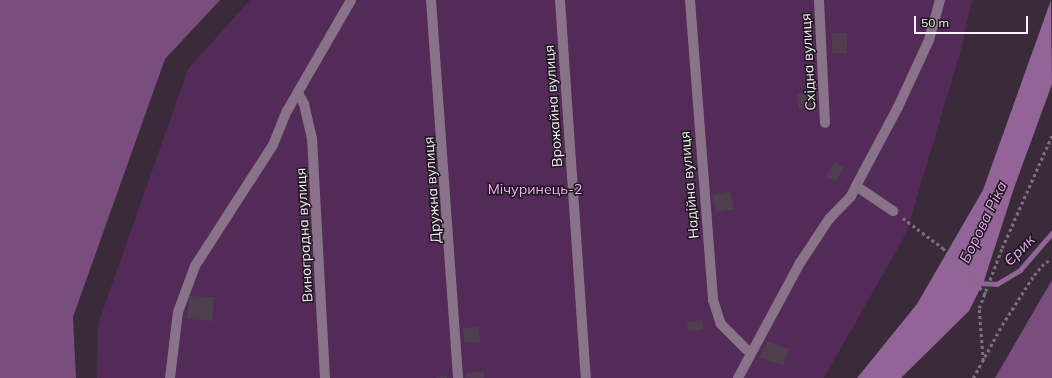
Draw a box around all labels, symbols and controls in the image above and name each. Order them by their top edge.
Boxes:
scale bar [916,8,1030,34]
street label: Східна вулиця [797,13,819,111]
text: 50 m [921,15,949,30]
street label: Врожайна вулиця [540,44,566,168]
street label: Надійна вулиця [676,131,702,239]
street label: Дружна вулиця [420,136,444,244]
street label: Виноградна вулиця [292,167,316,303]
water label: Борова Ріка [955,178,1011,266]
park label: Мічуринець-2 [488,181,582,197]
water label: Єрик [1000,231,1038,269]

